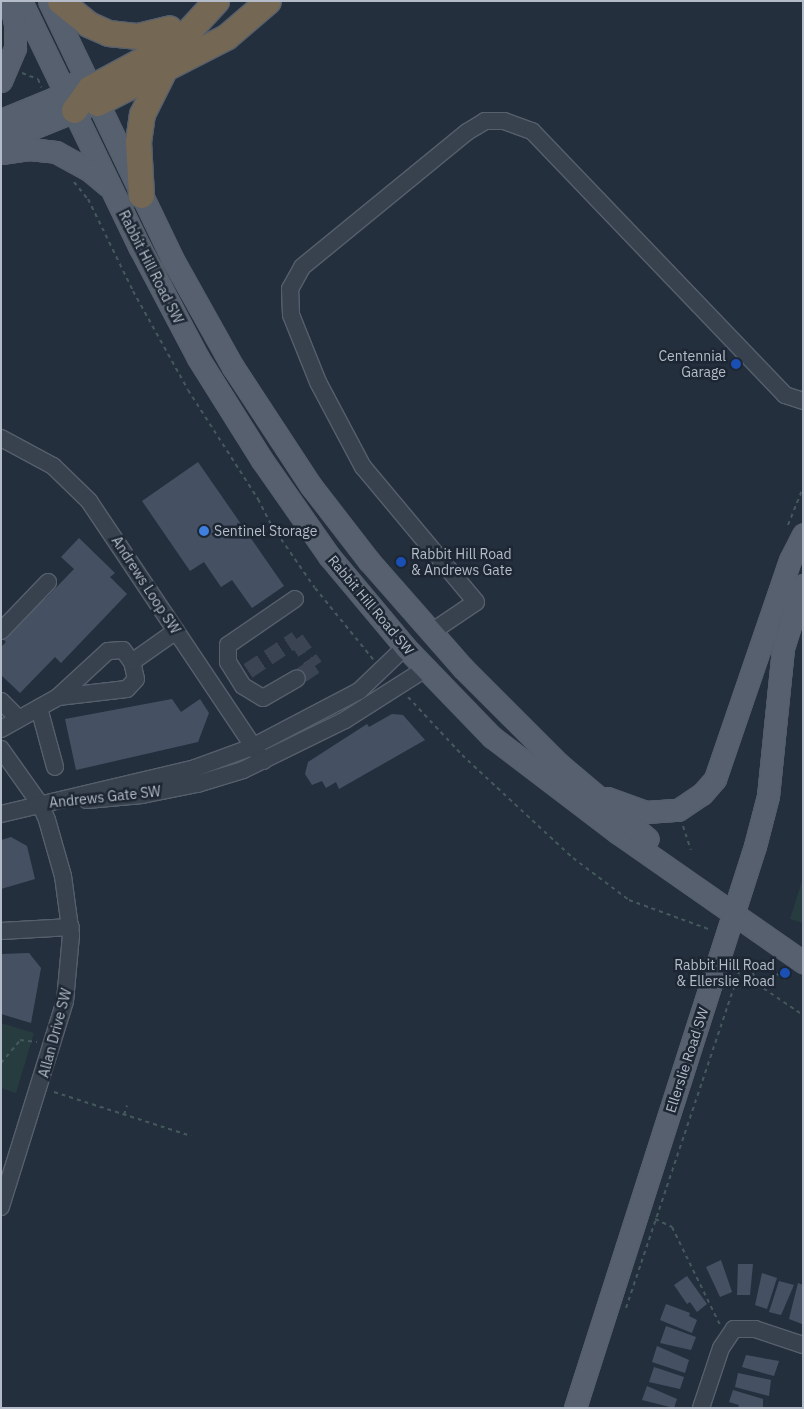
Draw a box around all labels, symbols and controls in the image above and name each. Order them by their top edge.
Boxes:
street label: Rabbit Hill Road SW [115,208,187,326]
place label: Centennial Garage [658,348,726,381]
marker: Centennial Garage [730,358,742,370]
place label: Sentinel Storage [214,523,317,539]
marker: Sentinel Storage [198,525,210,537]
street label: Andrews Loop SW [108,533,184,637]
place label: Rabbit Hill Road & Andrews Gate [411,546,512,578]
street label: Rabbit Hill Road SW [325,552,417,658]
marker: Rabbit Hill Road & Andrews Gate [395,556,407,568]
street label: Andrews Gate SW [48,783,162,811]
place label: Rabbit Hill Road & Ellerslie Road [674,957,775,990]
marker: Rabbit Hill Road & Ellerslie Road [779,967,791,979]
street label: Allan Drive SW [35,987,75,1079]
street label: Ellerslie Road SW [662,1005,712,1115]

